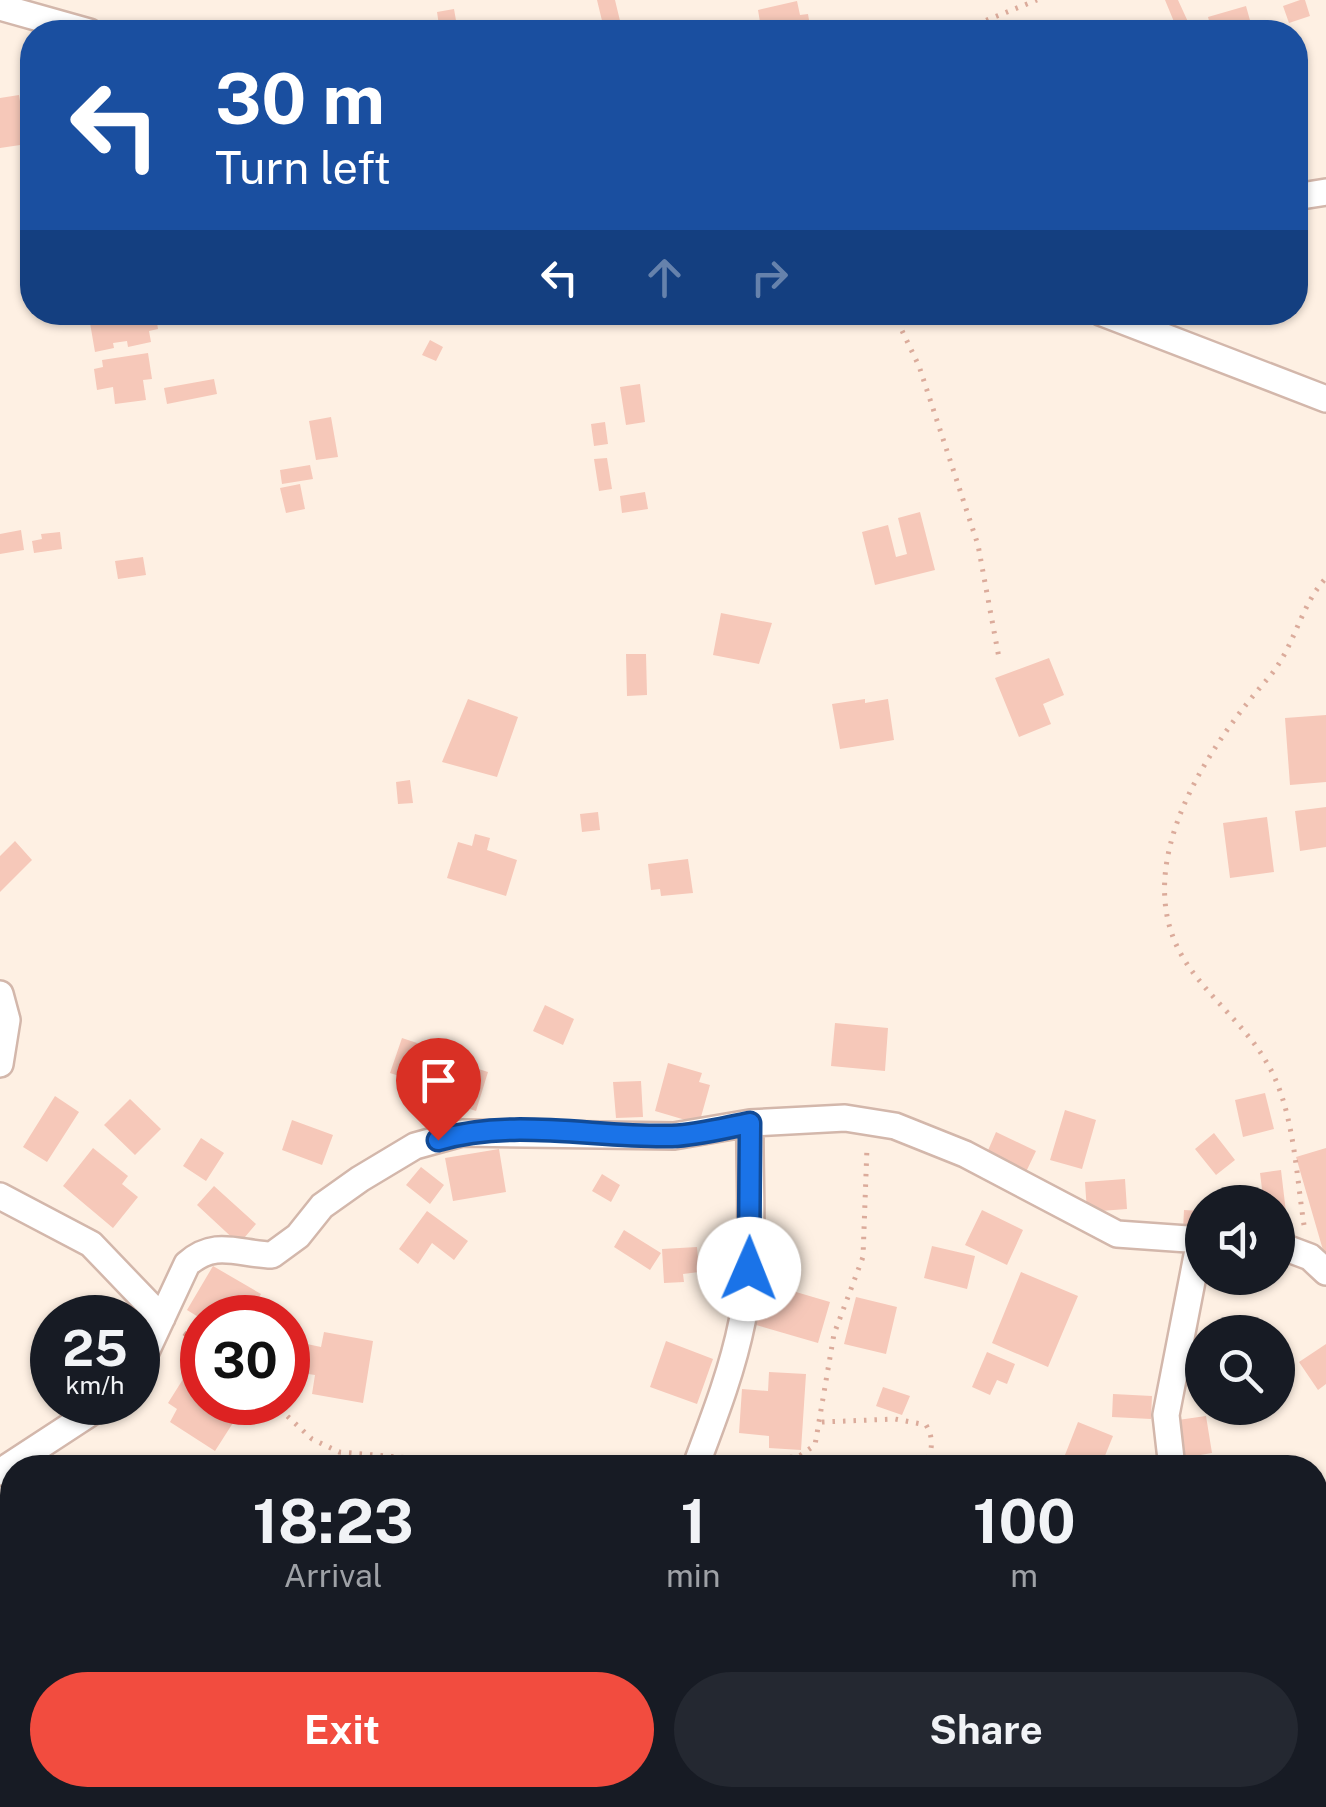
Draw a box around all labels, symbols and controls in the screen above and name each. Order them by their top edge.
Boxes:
text: 30 m [215,57,385,140]
icon: left [50,60,180,190]
text: Turn left [215,141,391,194]
icon: left [532,250,587,305]
icon: ahead [637,250,692,305]
icon: right [742,250,797,305]
pin [396,1038,481,1141]
icon: arrive [411,1053,466,1108]
map controls [1185,1185,1295,1425]
button: sound [1185,1185,1295,1295]
position arrow [697,1217,801,1321]
speed limit sign: 30 [180,1295,310,1425]
button: search [1185,1315,1295,1425]
text: 25 [62,1318,128,1377]
text: km/h [66,1370,124,1400]
text: 18:23 [252,1486,414,1557]
text: 1 [680,1486,706,1557]
text: 100 [973,1486,1076,1557]
text: Arrival [284,1557,382,1594]
text: min [666,1557,720,1594]
text: m [1010,1557,1038,1594]
button: Exit [30,1672,654,1787]
button: Share [674,1672,1298,1787]

